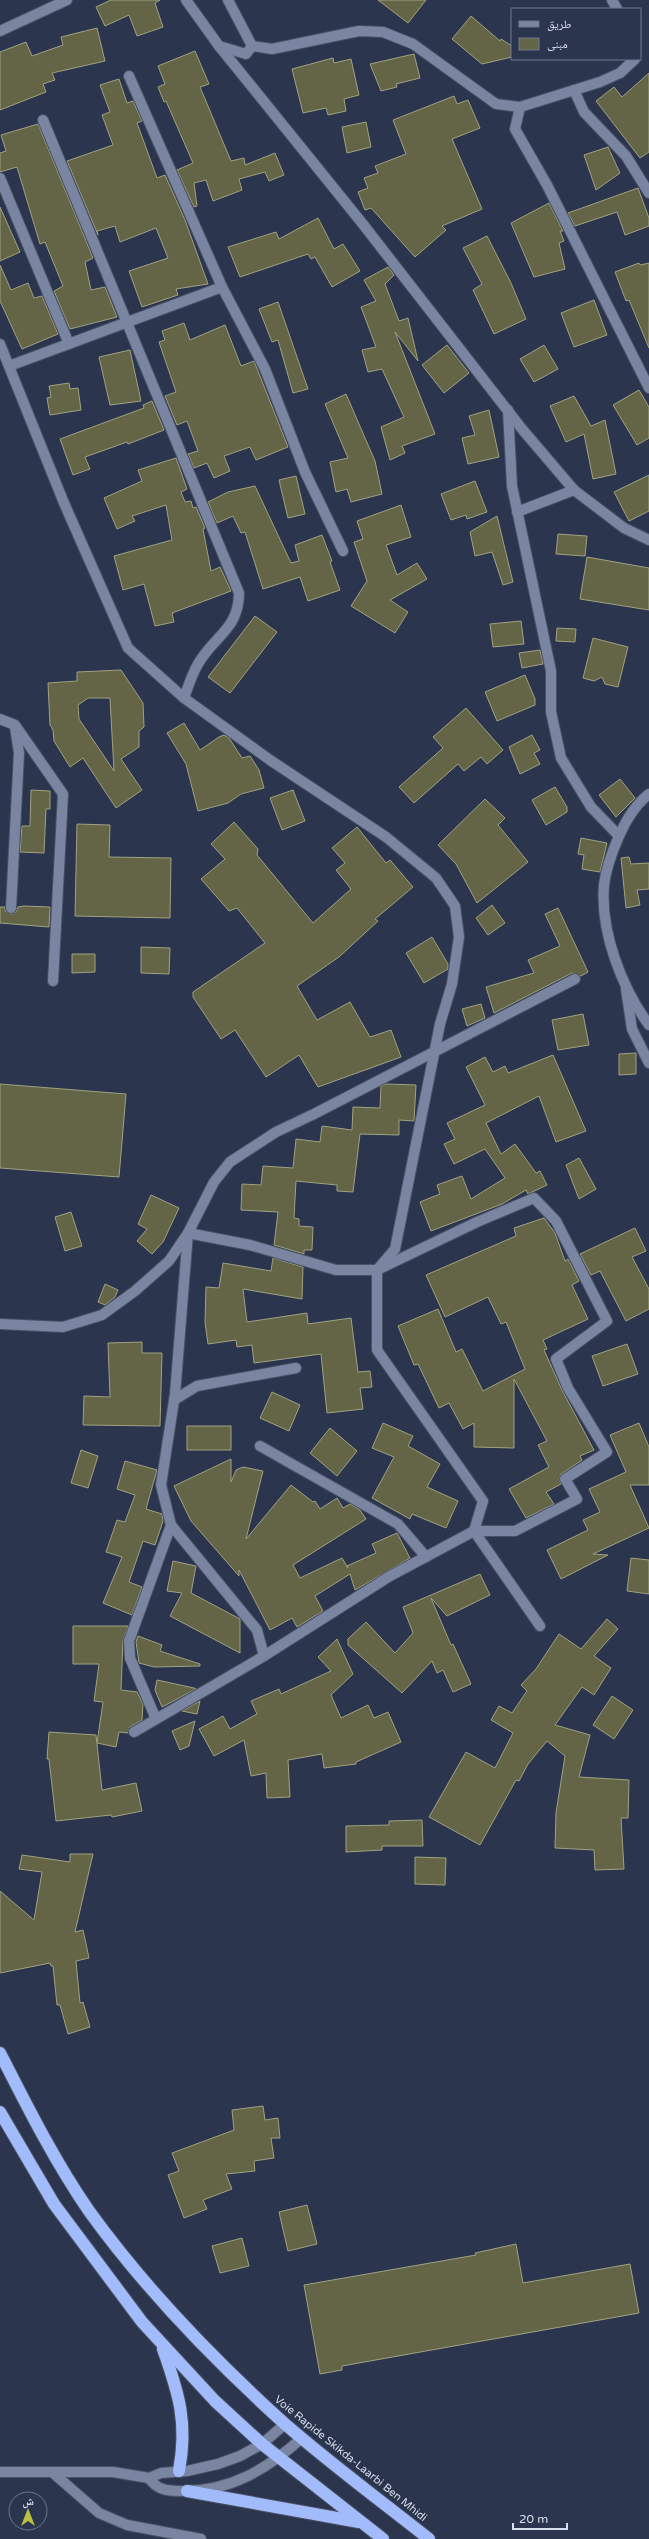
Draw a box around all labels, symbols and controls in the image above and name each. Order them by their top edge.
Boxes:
legend [511,8,641,60]
text: طريق [547,17,572,31]
text: مبنى [547,37,568,51]
street label: Voie Rapide Skikda-Laarbi Ben Mhidi [272,2393,430,2524]
north arrow [8,2491,48,2531]
text: ش [22,2495,34,2509]
scale bar [513,2505,567,2531]
text: 20 m [519,2512,548,2526]

